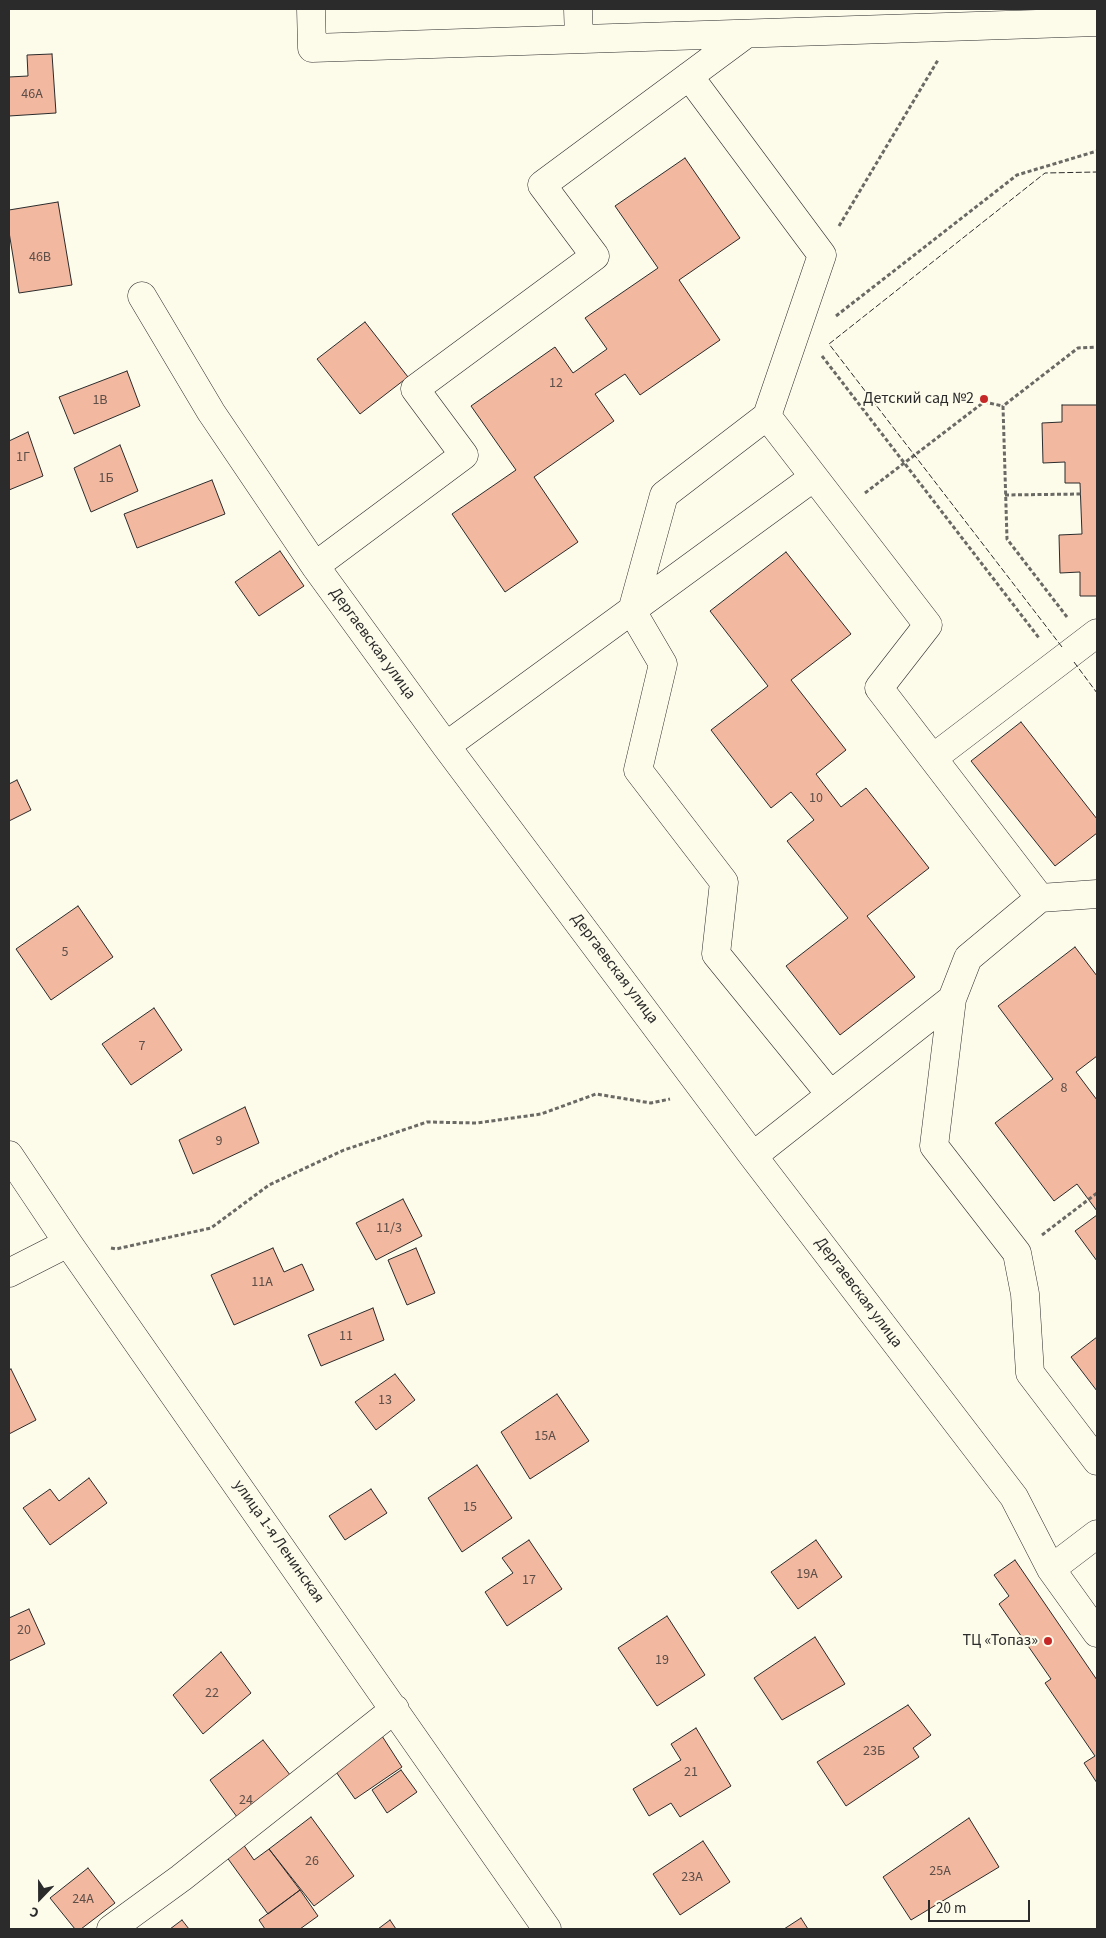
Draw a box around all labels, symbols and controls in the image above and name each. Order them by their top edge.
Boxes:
house number: 46А [21,87,43,103]
house number: 46В [29,250,51,266]
house number: 12 [549,376,563,392]
place label: Детский сад №2 [863,389,974,409]
house number: 1В [92,393,108,409]
marker: Детский сад №2 [978,393,990,405]
house number: 1Г [16,450,30,466]
house number: 1Б [98,471,114,487]
street label: Дергаевская улица [325,584,419,704]
house number: 10 [809,791,823,807]
street label: Дергаевская улица [566,910,662,1028]
house number: 5 [62,945,68,961]
house number: 7 [139,1039,145,1055]
house number: 8 [1061,1081,1067,1097]
house number: 9 [216,1134,222,1150]
house number: 11/3 [376,1221,402,1237]
street label: Дергаевская улица [810,1234,906,1352]
house number: 11А [251,1275,273,1291]
house number: 11 [339,1329,353,1345]
house number: 13 [378,1393,392,1409]
house number: 15А [534,1429,556,1445]
street label: улица 1-я Ленинская [228,1477,328,1607]
house number: 15 [463,1500,477,1516]
house number: 19А [796,1567,818,1583]
house number: 17 [522,1573,536,1589]
house number: 20 [17,1623,31,1639]
place label: ТЦ «Топаз» [962,1631,1038,1651]
marker: ТЦ «Топаз» [1042,1635,1054,1647]
house number: 19 [655,1653,669,1669]
house number: 22 [205,1686,219,1702]
house number: 23Б [863,1744,885,1760]
house number: 21 [684,1765,698,1781]
house number: 24 [239,1793,253,1809]
house number: 26 [305,1854,319,1870]
house number: 25А [929,1864,951,1880]
house number: 23А [681,1870,703,1886]
north arrow [15,1873,65,1923]
scale bar [931,1890,1034,1922]
house number: 24А [72,1892,94,1908]
text: 20 m [936,1898,966,1919]
text: С [27,1901,42,1923]

